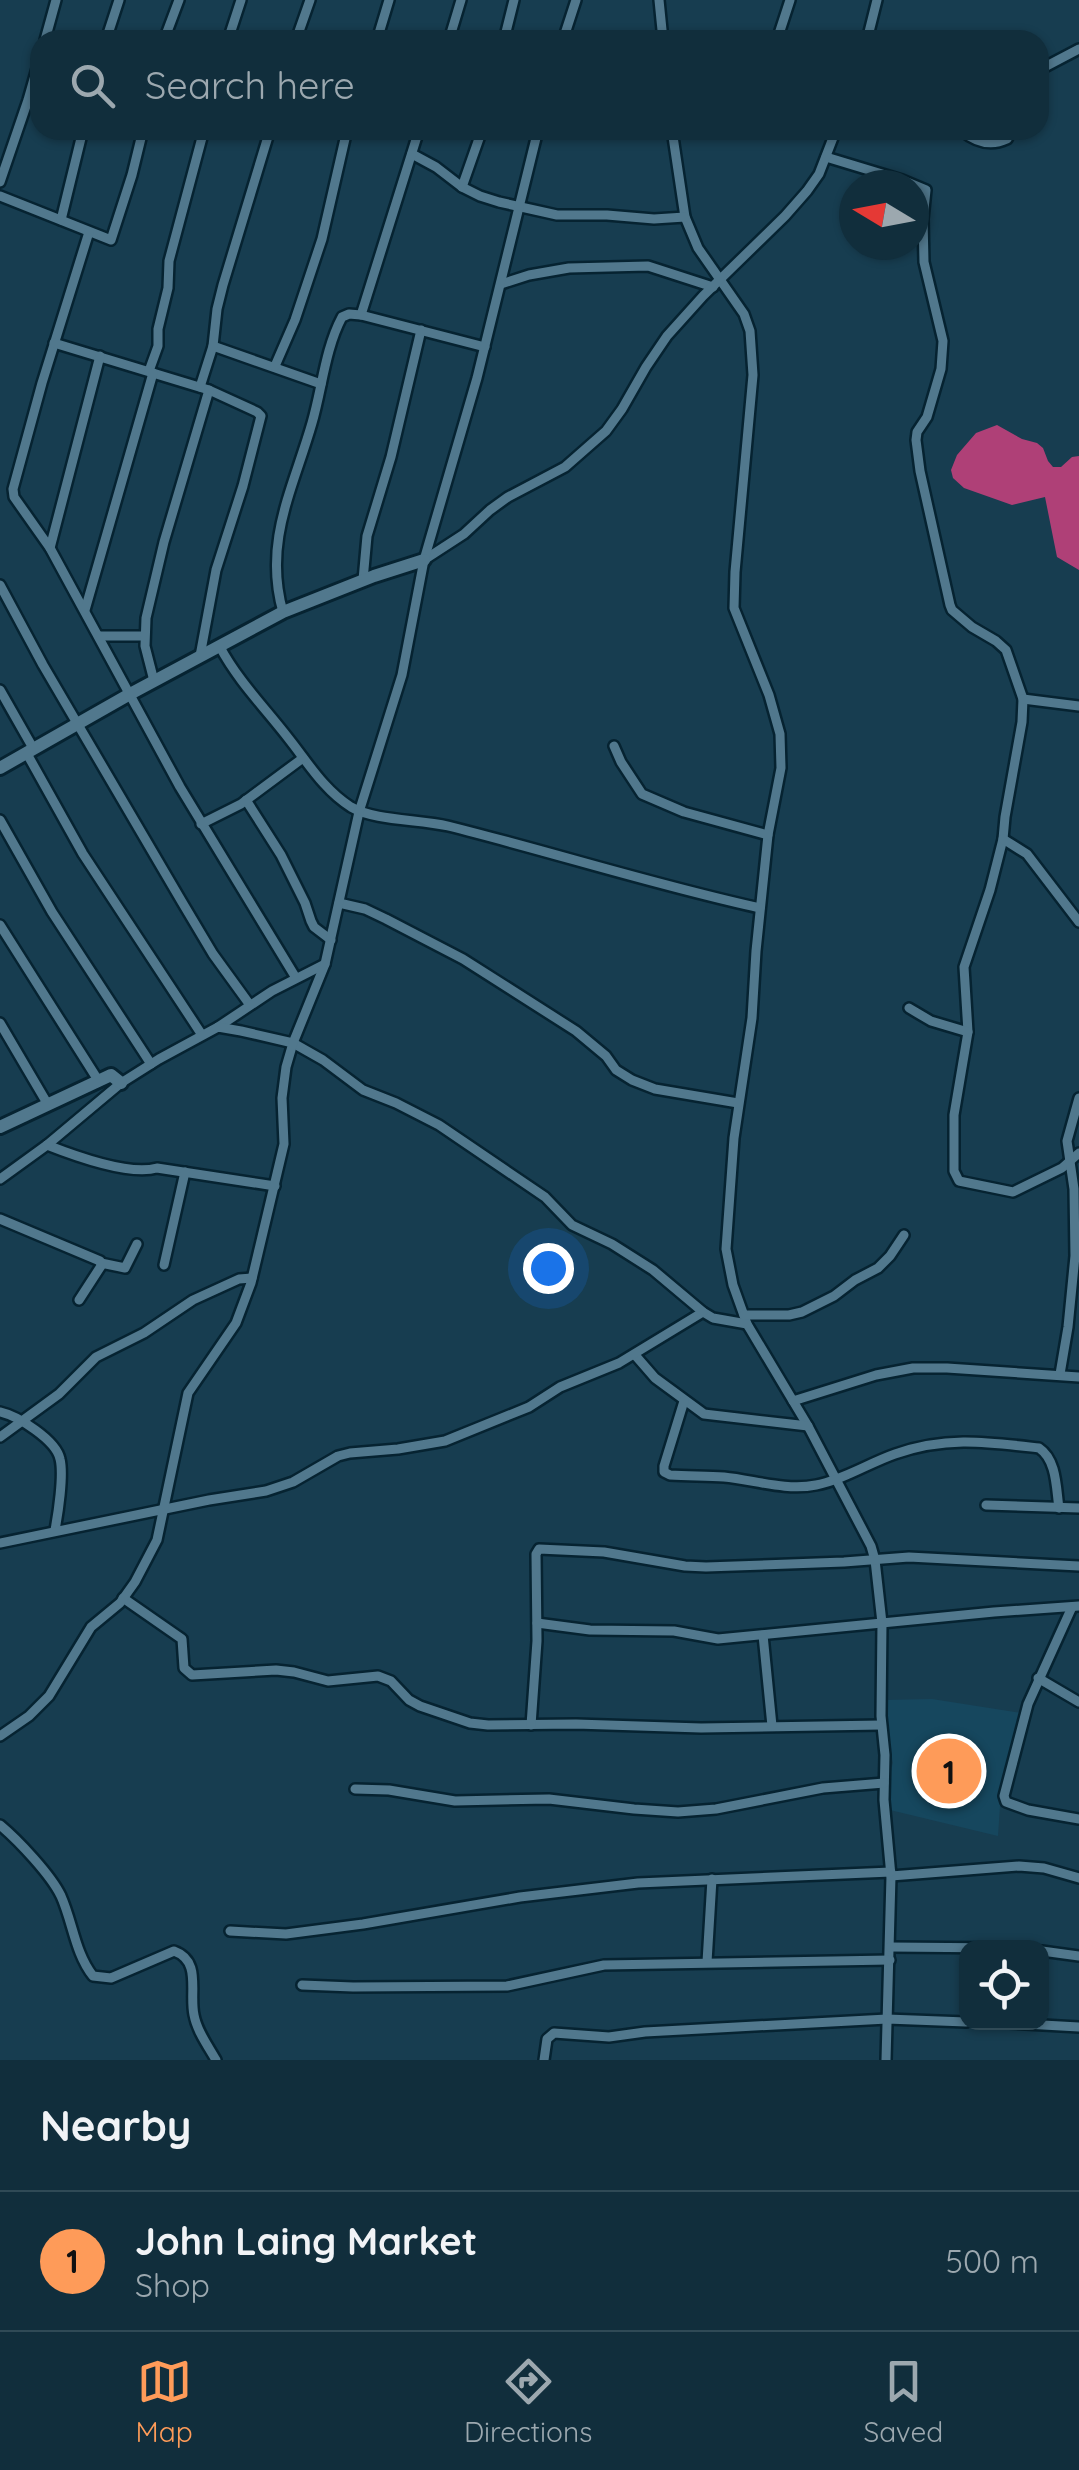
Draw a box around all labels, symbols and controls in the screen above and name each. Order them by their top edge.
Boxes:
search box [30,30,1049,140]
icon: search [65,58,120,113]
text: Search here [145,61,355,109]
north arrow [839,170,929,260]
your location [523,1243,574,1294]
pin: 1 [916,1734,982,1808]
map controls [959,1940,1049,2030]
button: locate [959,1940,1049,2030]
text: Nearby [40,2099,191,2152]
text: John Laing Market [135,2217,477,2265]
text: 1 [66,2241,79,2281]
text: 500 m [946,2241,1039,2281]
text: Shop [135,2265,210,2305]
tab: Map [136,2354,193,2449]
tab: Directions [464,2354,592,2449]
tab: Saved [864,2354,943,2449]

